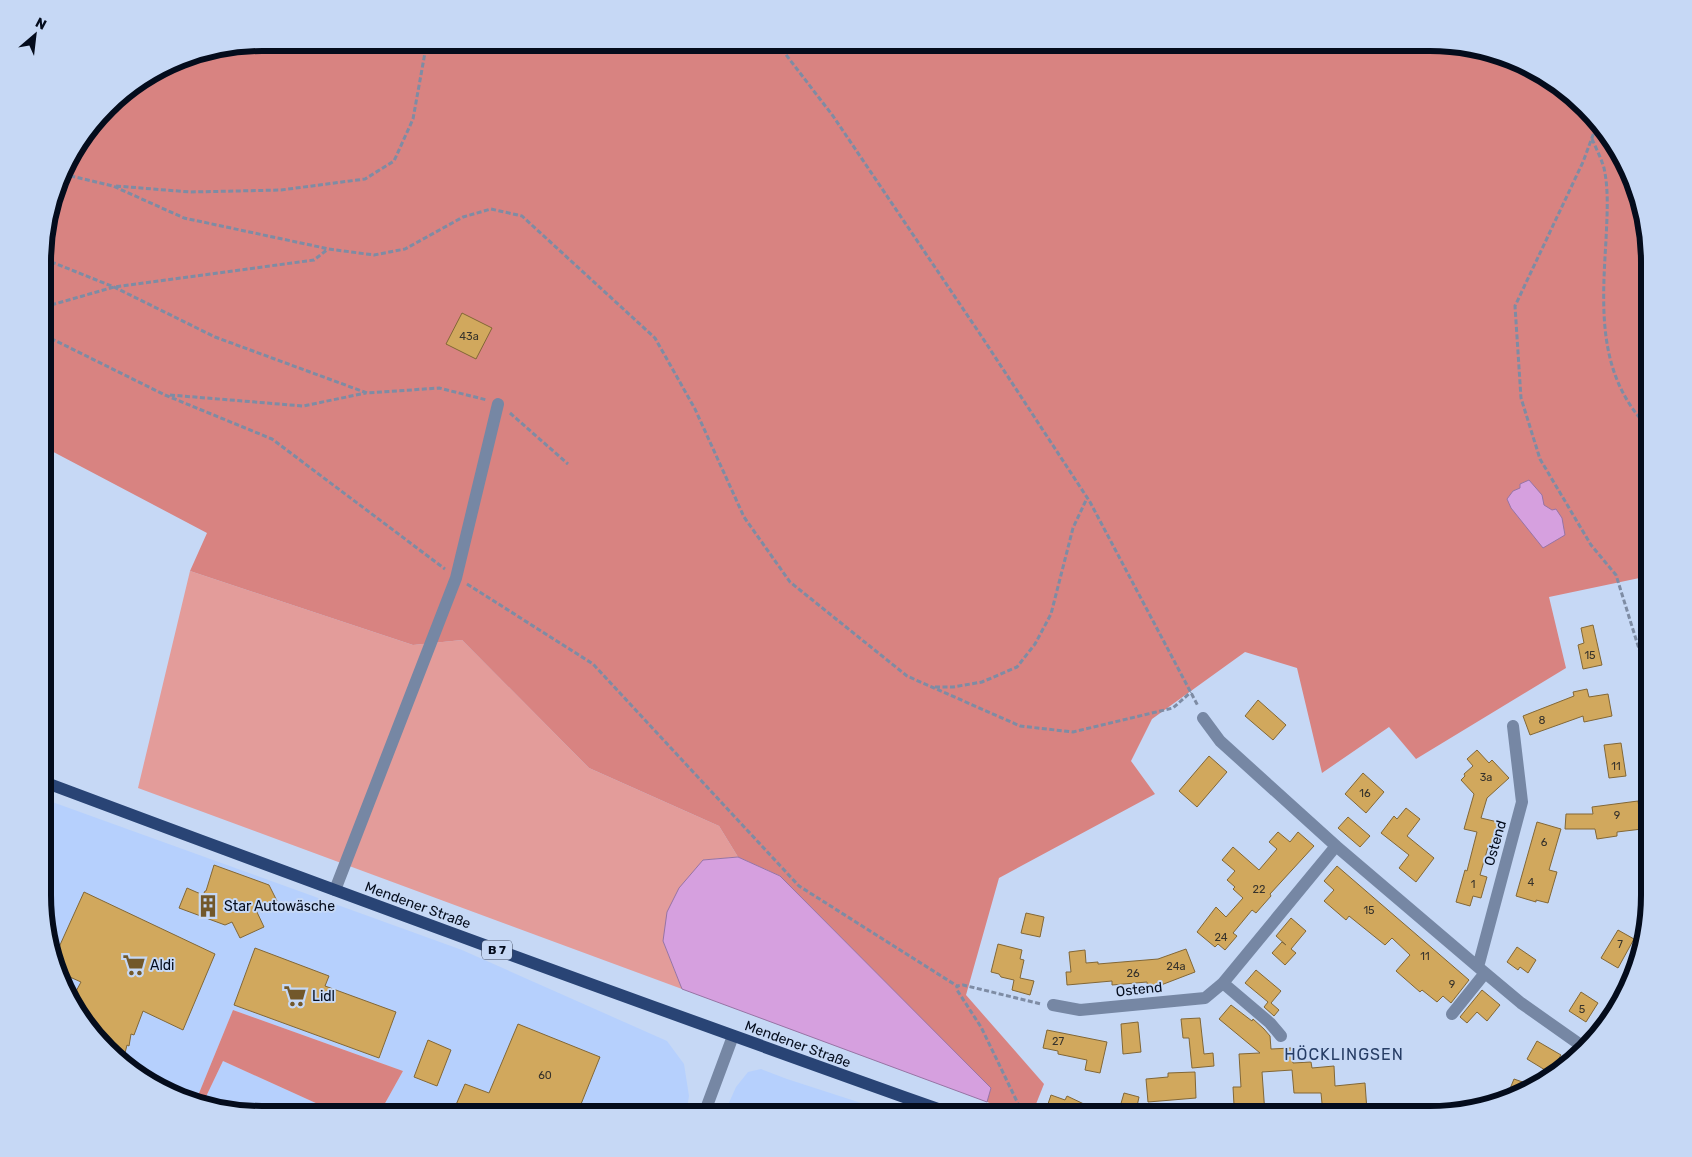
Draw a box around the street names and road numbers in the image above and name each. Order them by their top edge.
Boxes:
street label: Ostend [1481,818,1510,868]
street label: Mendener Straße [362,878,473,933]
road number: B 7 [482,940,512,960]
street label: Ostend [1115,979,1163,1000]
street label: Mendener Straße [742,1017,853,1072]

